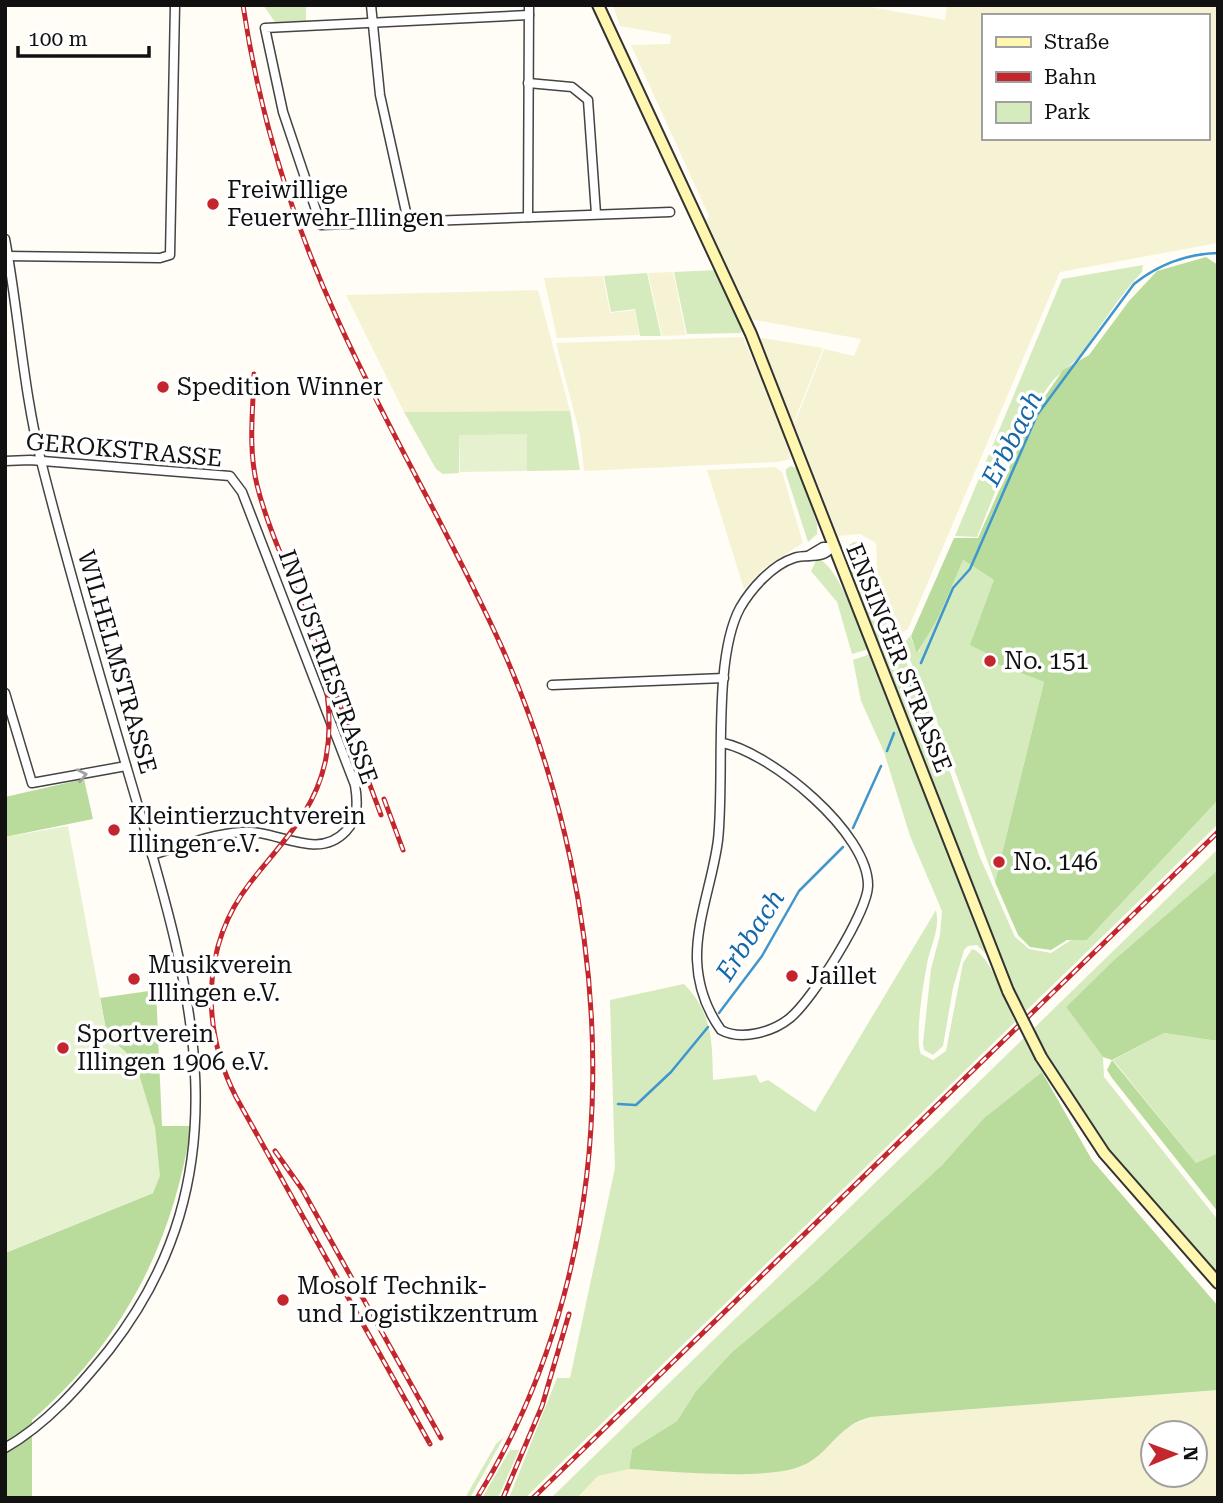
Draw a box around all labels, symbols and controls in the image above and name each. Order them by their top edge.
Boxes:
scale bar [18,14,149,58]
legend [982,14,1209,140]
text: 100 m [28,27,88,51]
text: Straße [1044,30,1109,54]
text: Bahn [1044,65,1097,89]
text: Park [1044,100,1090,124]
place label: Freiwillige Feuerwehr Illingen [227,176,444,232]
marker: Freiwillige Feuerwehr Illingen [205,196,221,212]
place label: Spedition Winner [177,373,383,401]
marker: Spedition Winner [155,379,171,395]
water label: Erbbach [975,386,1049,491]
street label: GEROKSTRASSE [25,427,223,473]
street label: ENSINGER STRASSE [840,540,958,776]
street label: INDUSTRIESTRASSE [273,546,383,788]
street label: WILHELMSTRASSE [72,547,162,777]
place label: No. 151 [1004,647,1089,675]
marker: No. 151 [982,653,998,669]
one-way arrow [76,769,88,784]
place label: Kleintierzuchtverein Illingen e.V. [128,802,366,858]
marker: Kleintierzuchtverein Illingen e.V. [106,822,122,838]
place label: No. 146 [1013,848,1098,876]
marker: No. 146 [991,854,1007,870]
water label: Erbbach [709,884,790,987]
place label: Musikverein Illingen e.V. [148,951,292,1007]
place label: Jaillet [806,962,877,990]
marker: Jaillet [784,968,800,984]
marker: Musikverein Illingen e.V. [126,971,142,987]
place label: Sportverein Illingen 1906 e.V. [77,1020,269,1076]
marker: Sportverein Illingen 1906 e.V. [55,1040,71,1056]
place label: Mosolf Technik- und Logistikzentrum [297,1272,539,1328]
marker: Mosolf Technik- und Logistikzentrum [275,1292,291,1308]
north arrow [1139,1419,1209,1489]
text: N [1179,1446,1202,1462]

